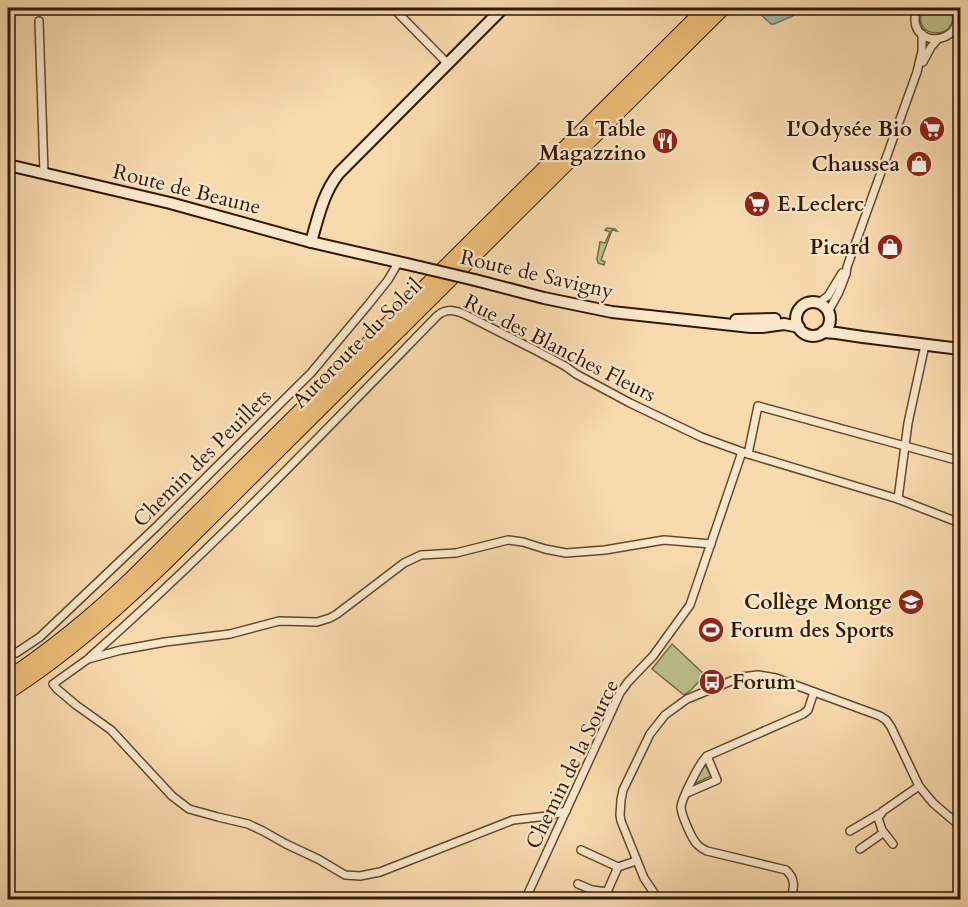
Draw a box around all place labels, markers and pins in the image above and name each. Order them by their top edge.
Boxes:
supermarket icon: L'Odysée Bio [917,114,947,144]
place label: La Table Magazzino [539,115,646,168]
place label: L'Odysée Bio [786,115,912,144]
restaurant icon: La Table Magazzino [650,126,680,156]
shop icon: Chaussea [904,149,934,179]
place label: Chaussea [812,150,901,179]
supermarket icon: E.Leclerc [742,189,772,219]
place label: E.Leclerc [777,190,864,219]
shop icon: Picard [875,232,905,262]
place label: Picard [810,233,870,262]
school or university icon: Collège Monge [896,587,926,617]
place label: Collège Monge [744,588,892,617]
sports icon: Forum des Sports [696,615,726,645]
place label: Forum des Sports [730,616,894,645]
bus stop icon: Forum [697,667,727,697]
place label: Forum [732,668,797,697]

